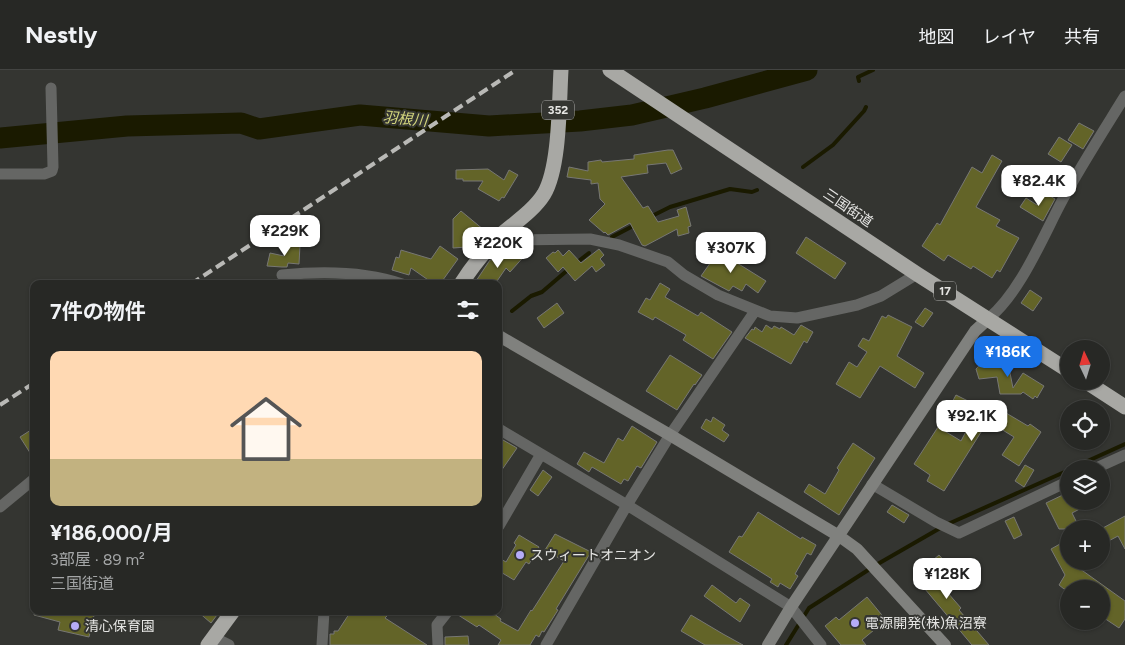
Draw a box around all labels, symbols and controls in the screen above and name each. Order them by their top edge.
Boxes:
text: Nestly [25,20,97,49]
text: 地図 [919,26,955,48]
text: レイヤ [983,26,1036,48]
text: 共有 [1064,26,1100,48]
road number: 352 [542,100,574,120]
water label: 羽根川 [382,108,430,130]
pin: ¥82.4K [998,164,1080,207]
text: ¥82.4K [1012,171,1066,190]
street label: 三国街道 [820,185,876,231]
pin: ¥229K [250,214,320,257]
text: ¥229K [261,221,309,240]
pin: ¥220K [463,226,533,269]
pin: ¥307K [696,232,766,274]
text: ¥220K [473,233,523,252]
text: ¥307K [707,238,755,257]
road number: 17 [934,282,956,300]
icon: filters [454,296,482,324]
text: 7件の物件 [50,299,146,324]
pin: ¥186K [973,336,1043,378]
north arrow [1060,340,1110,390]
map controls [1060,340,1110,630]
text: ¥186K [985,342,1031,361]
icon: home [221,384,311,474]
pin: ¥92.1K [931,400,1013,442]
button: locate [1060,400,1110,450]
text: ¥92.1K [947,406,997,425]
button: layers [1060,460,1110,510]
text: ¥186,000/月 [50,520,173,545]
button: + [1060,520,1110,570]
place label: スウィートオニオン [530,547,656,564]
marker: スウィートオニオン [514,549,526,561]
text: 3部屋 · 89 m² [50,550,145,569]
pin: ¥128K [912,558,982,600]
text: ¥128K [924,564,970,583]
text: 三国街道 [50,574,114,593]
button: − [1060,580,1110,630]
place label: 電源開発(株)魚沼寮 [865,615,987,632]
marker: 電源開発(株)魚沼寮 [849,617,861,629]
place label: 清心保育園 [85,618,155,635]
marker: 清心保育園 [69,620,81,632]

